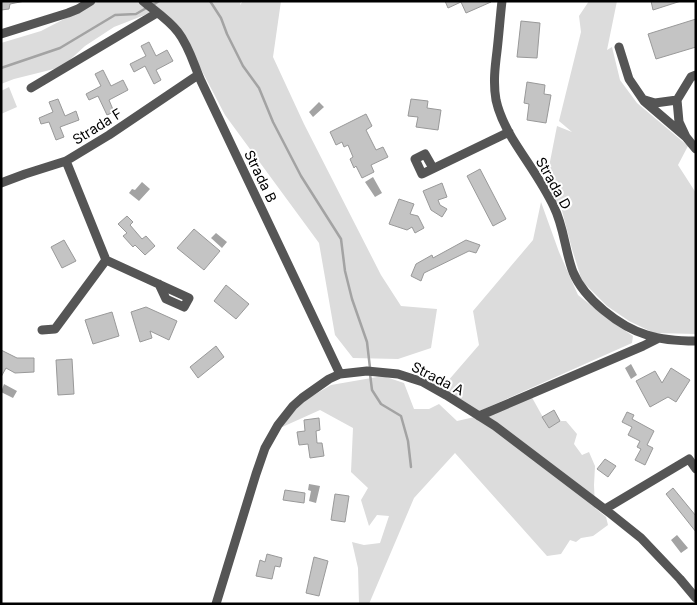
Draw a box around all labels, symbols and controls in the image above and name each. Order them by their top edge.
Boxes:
street label: Strada F [69,104,125,148]
street label: Strada B [241,147,281,205]
street label: Strada D [533,154,575,212]
street label: Strada A [409,358,467,399]

